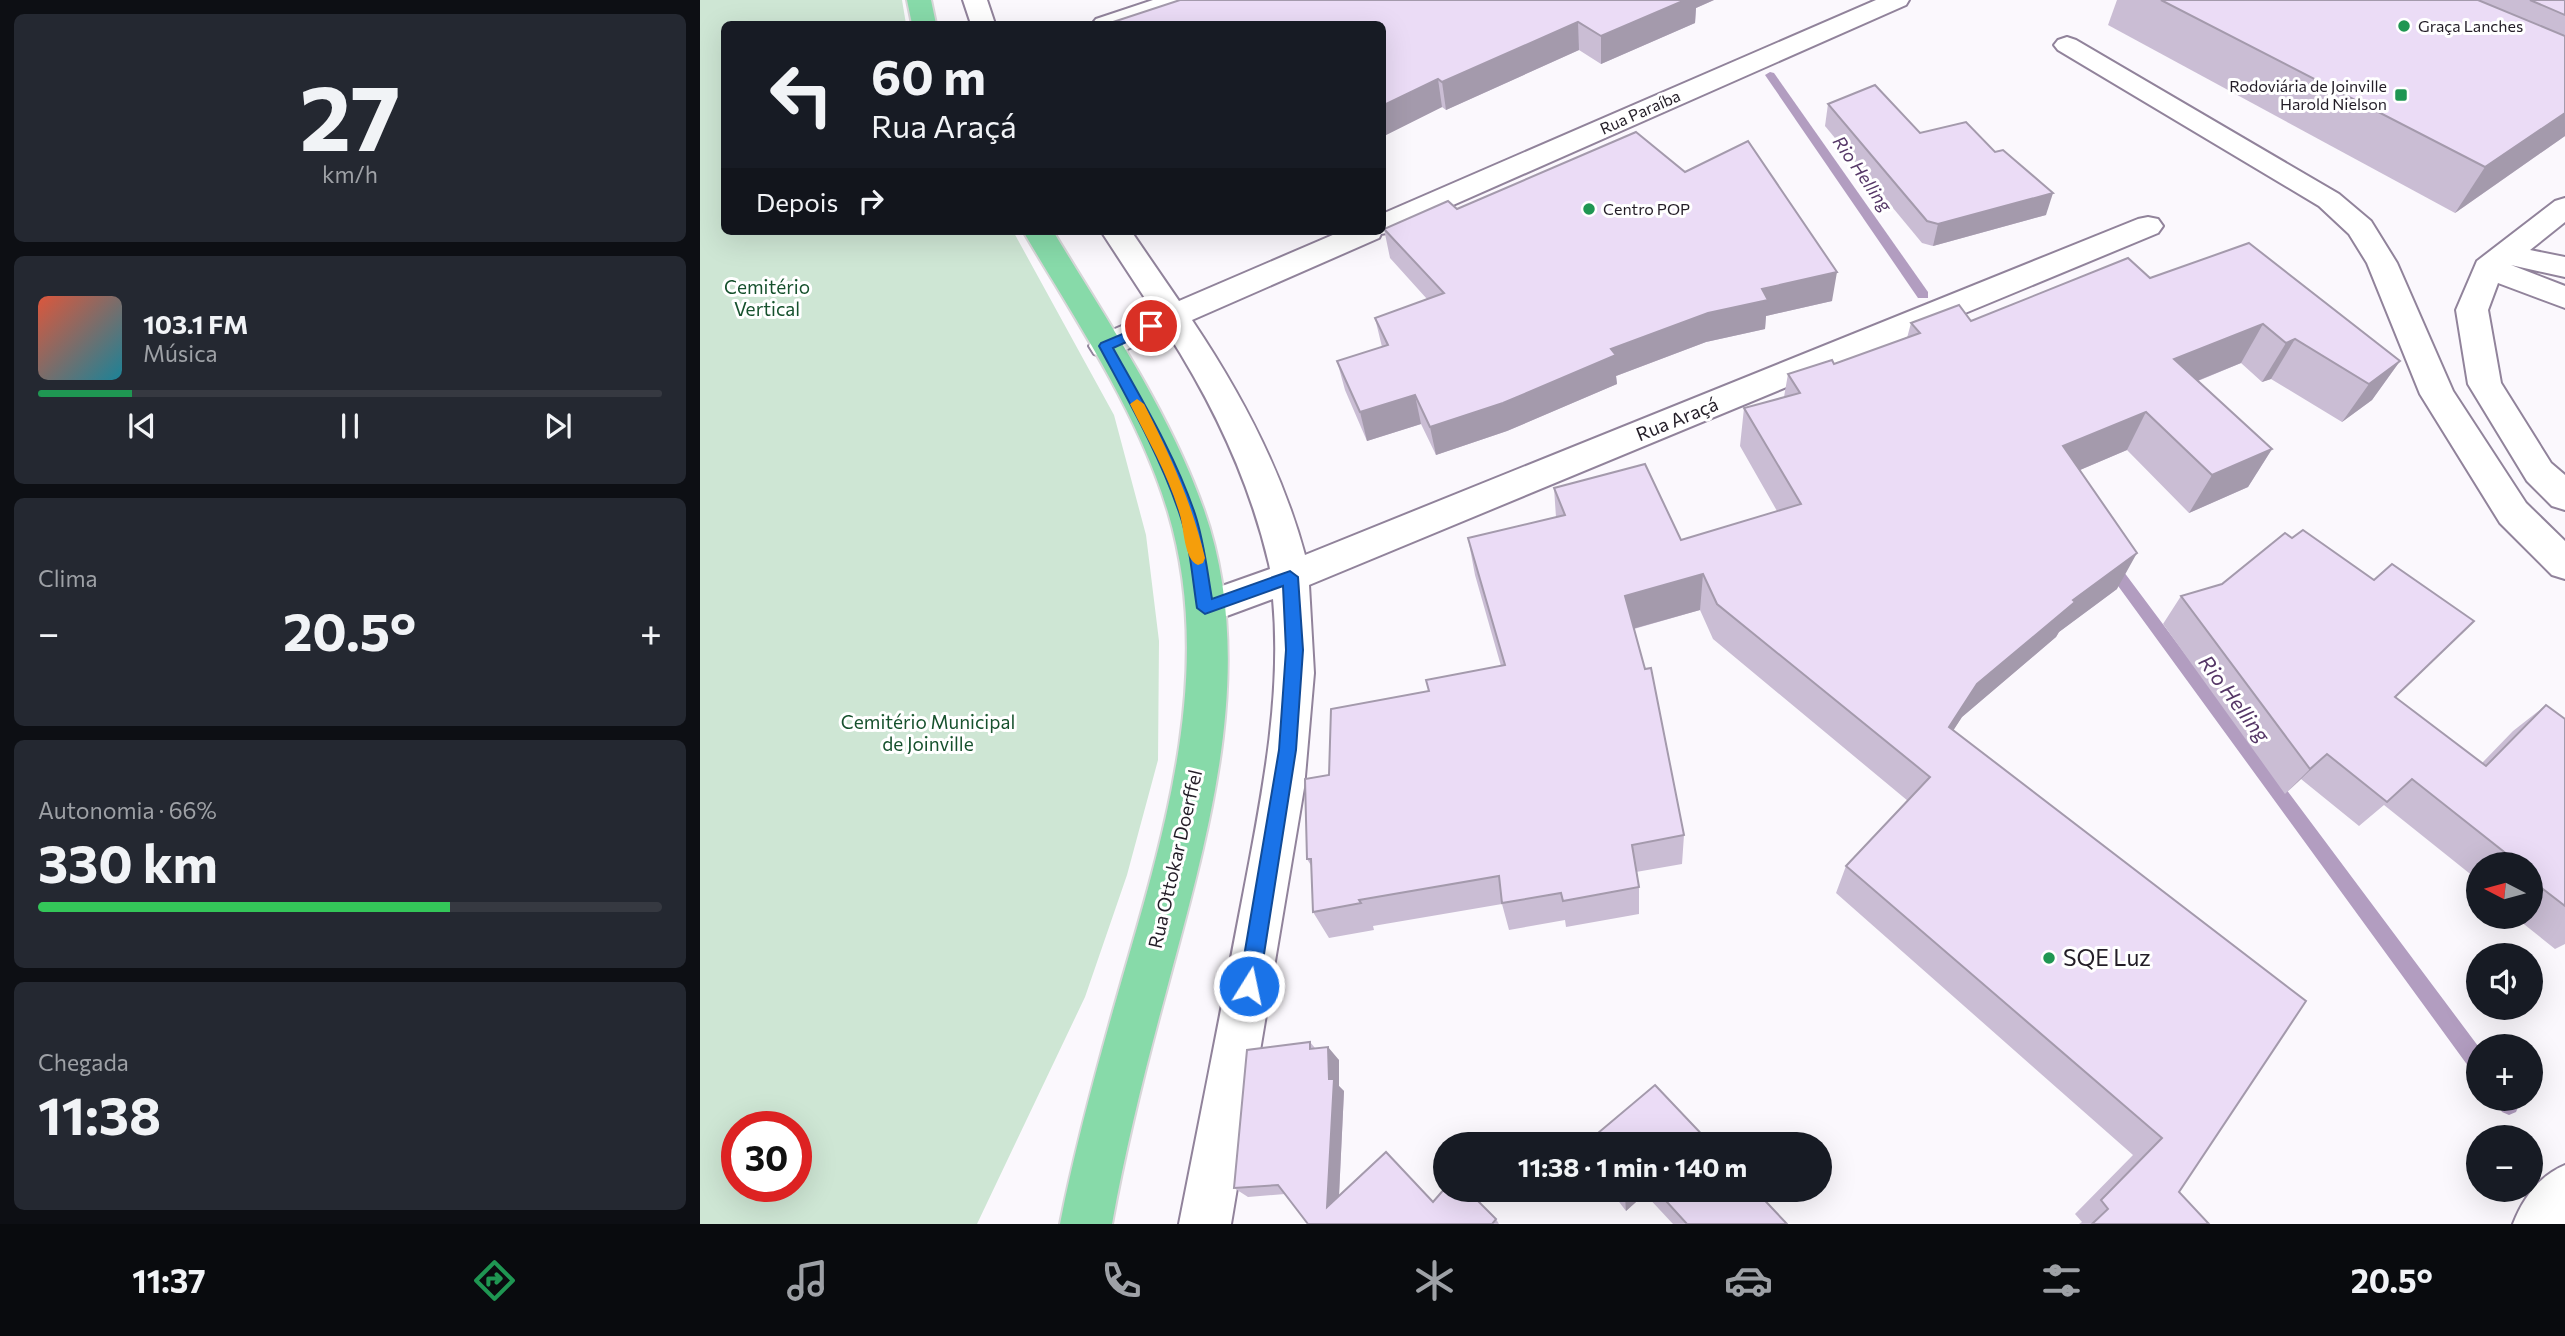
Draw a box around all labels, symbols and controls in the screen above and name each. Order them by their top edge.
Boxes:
place label: Graça Lanches [2418,16,2523,35]
marker: Graça Lanches [2396,18,2412,34]
text: 60 m [871,45,986,105]
icon: left [756,49,847,140]
text: 27 [299,58,401,170]
place label: Rodoviária de Joinville Harold Nielson [2229,76,2387,113]
street label: Rua Paraíba [1597,85,1683,138]
marker: Rodoviária de Joinville Harold Nielson [2393,87,2409,103]
text: Rua Araçá [871,105,1017,145]
water label: Rio Helling [1829,131,1898,217]
text: km/h [322,160,378,188]
icon: right [852,182,890,220]
text: Depois [756,186,838,217]
place label: Centro POP [1603,199,1690,218]
marker: Centro POP [1581,201,1597,217]
park label: Cemitério Vertical [724,275,810,320]
pin [1121,296,1181,356]
icon: arrive [1132,307,1170,345]
text: 103.1 FM [143,308,248,339]
text: Música [143,339,218,367]
street label: Rua Araçá [1632,392,1721,445]
icon: previous [123,407,161,445]
icon: pause [331,407,369,445]
icon: next [539,407,577,445]
text: Clima [38,564,98,592]
text: 20.5° [283,598,416,662]
text: − [38,608,60,655]
text: + [640,608,662,655]
water label: Rio Helling [2194,650,2277,748]
park label: Cemitério Municipal de Joinville [841,710,1015,755]
street label: Rua Ottokar Doerffel [1143,767,1206,950]
text: Autonomia · 66% [38,796,217,824]
text: 330 km [38,830,218,894]
north arrow [2466,852,2543,929]
map controls [2466,852,2543,1202]
place label: SQE Luz [2063,943,2151,971]
button: sound [2466,943,2543,1020]
position arrow [1212,949,1286,1023]
marker: SQE Luz [2041,950,2057,966]
button: + [2466,1034,2543,1111]
text: Chegada [38,1048,129,1076]
text: 11:38 [38,1082,161,1146]
speed limit sign: 30 [721,1111,812,1202]
button: − [2466,1125,2543,1202]
text: 11:38 · 1 min · 140 m [1518,1151,1747,1182]
icon: directions [470,1256,519,1305]
icon: music [783,1256,832,1305]
icon: phone [1097,1256,1146,1305]
icon: climate [1410,1256,1459,1305]
icon: car [1724,1256,1773,1305]
icon: filters [2037,1256,2086,1305]
text: 11:37 [132,1260,206,1300]
text: 20.5° [2351,1260,2433,1300]

